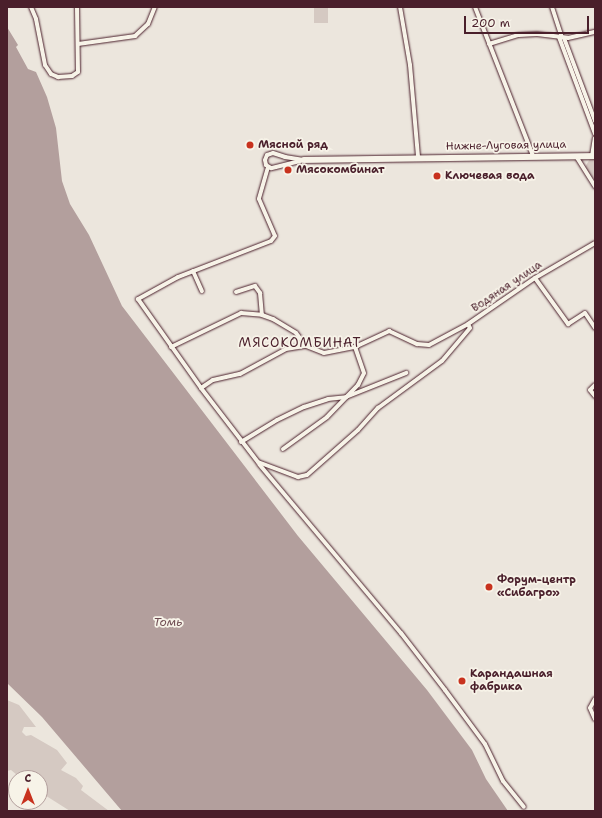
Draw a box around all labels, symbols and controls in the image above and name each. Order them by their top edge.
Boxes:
scale bar [466,8,591,34]
text: 200 m [471,15,510,31]
place label: Мясной ряд [258,138,328,152]
street label: Нижне-Луговая улица [446,138,566,154]
marker: Мясной ряд [245,140,255,150]
place label: Мясокомбинат [296,163,385,177]
marker: Мясокомбинат [283,165,293,175]
place label: Ключевая вода [445,169,534,183]
marker: Ключевая вода [432,171,442,181]
street label: Водяная улица [469,259,545,315]
district label: МЯСОКОМБИНАТ [239,335,361,351]
place label: Форум-центр «Сибагро» [497,574,576,600]
marker: Форум-центр «Сибагро» [484,582,494,592]
water label: Томь [154,616,182,630]
place label: Карандашная фабрика [470,668,553,694]
marker: Карандашная фабрика [457,676,467,686]
north arrow [8,770,48,810]
text: С [25,771,31,786]

